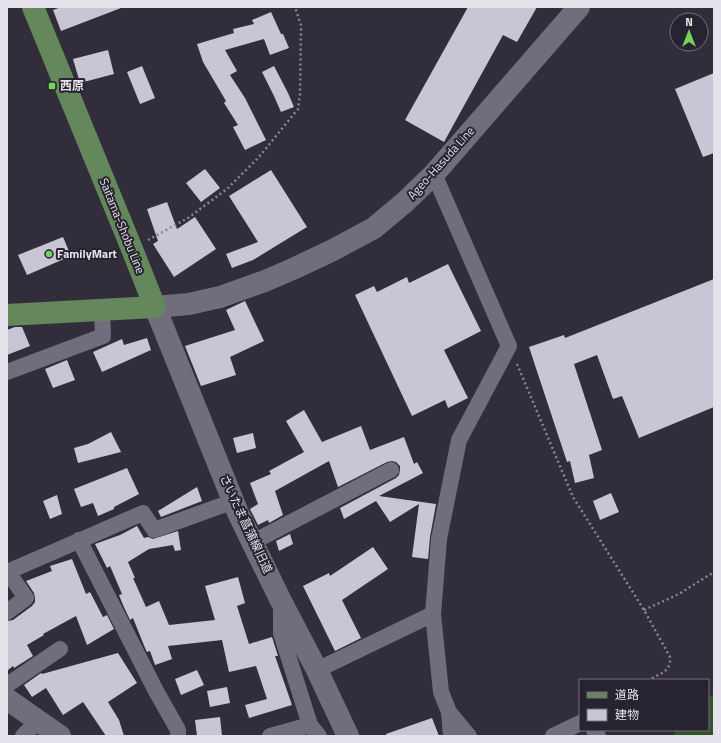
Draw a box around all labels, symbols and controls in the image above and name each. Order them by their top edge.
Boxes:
north arrow [669,12,709,52]
text: N [685,14,693,30]
place label: 西原 [60,76,84,95]
marker: 西原 [47,81,57,91]
street label: Ageo-Hasuda Line [403,122,479,204]
street label: Saitama-Shobu Line [95,175,150,277]
place label: FamilyMart [57,244,118,263]
marker: FamilyMart [44,249,54,259]
street label: さいたま菖蒲線旧道 [215,471,278,577]
legend [579,679,709,731]
text: 道路 [615,685,639,704]
text: 建物 [615,705,639,724]

